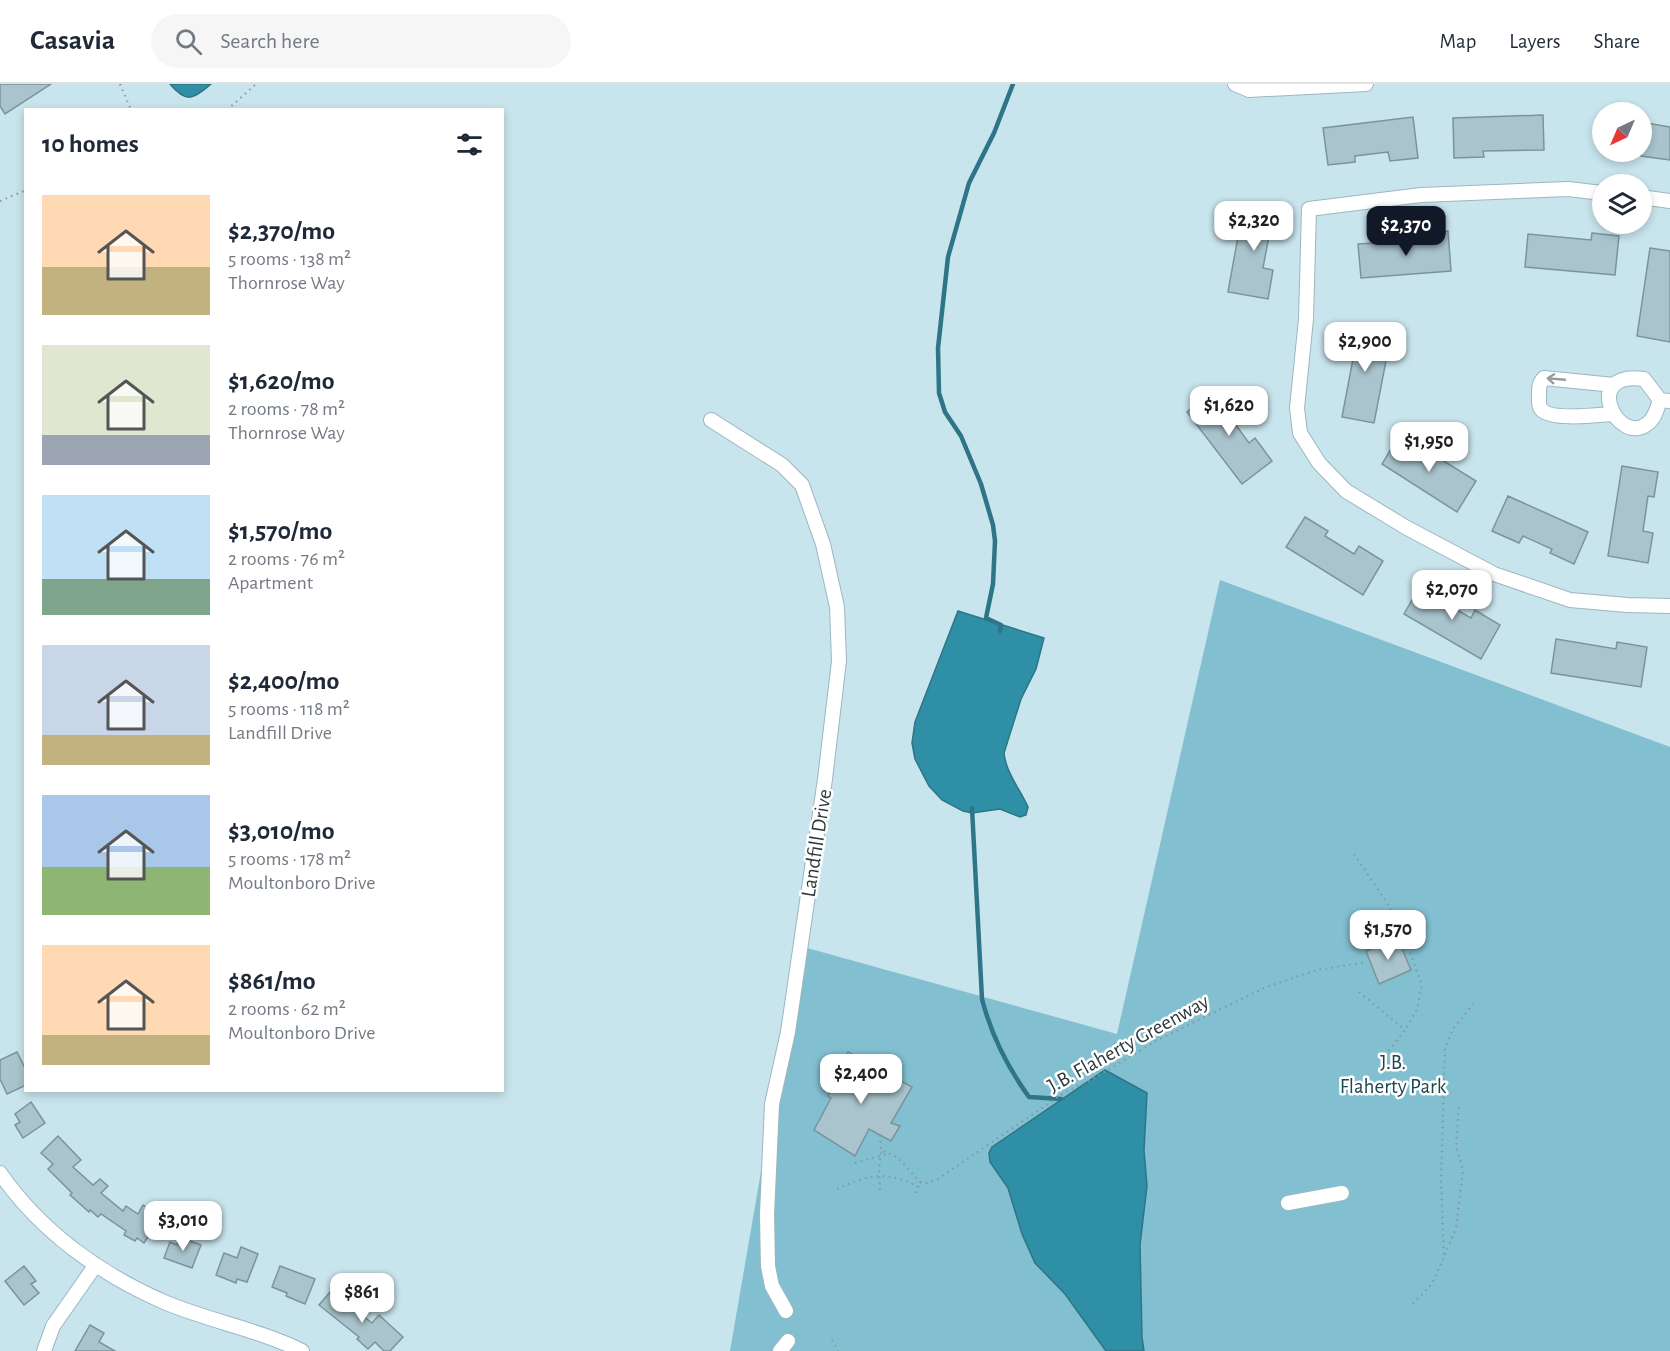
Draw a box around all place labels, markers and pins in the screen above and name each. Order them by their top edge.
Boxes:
pin: $2,320 [1205,201,1303,252]
pin: $2,370 [1357,206,1455,257]
pin: $2,900 [1316,322,1414,373]
pin: $1,620 [1180,386,1278,437]
pin: $1,950 [1380,422,1478,473]
pin: $2,070 [1403,570,1501,621]
pin: $1,570 [1339,910,1437,961]
pin: $2,400 [812,1054,910,1105]
pin: $3,010 [134,1201,232,1252]
pin: $861 [326,1273,398,1324]

